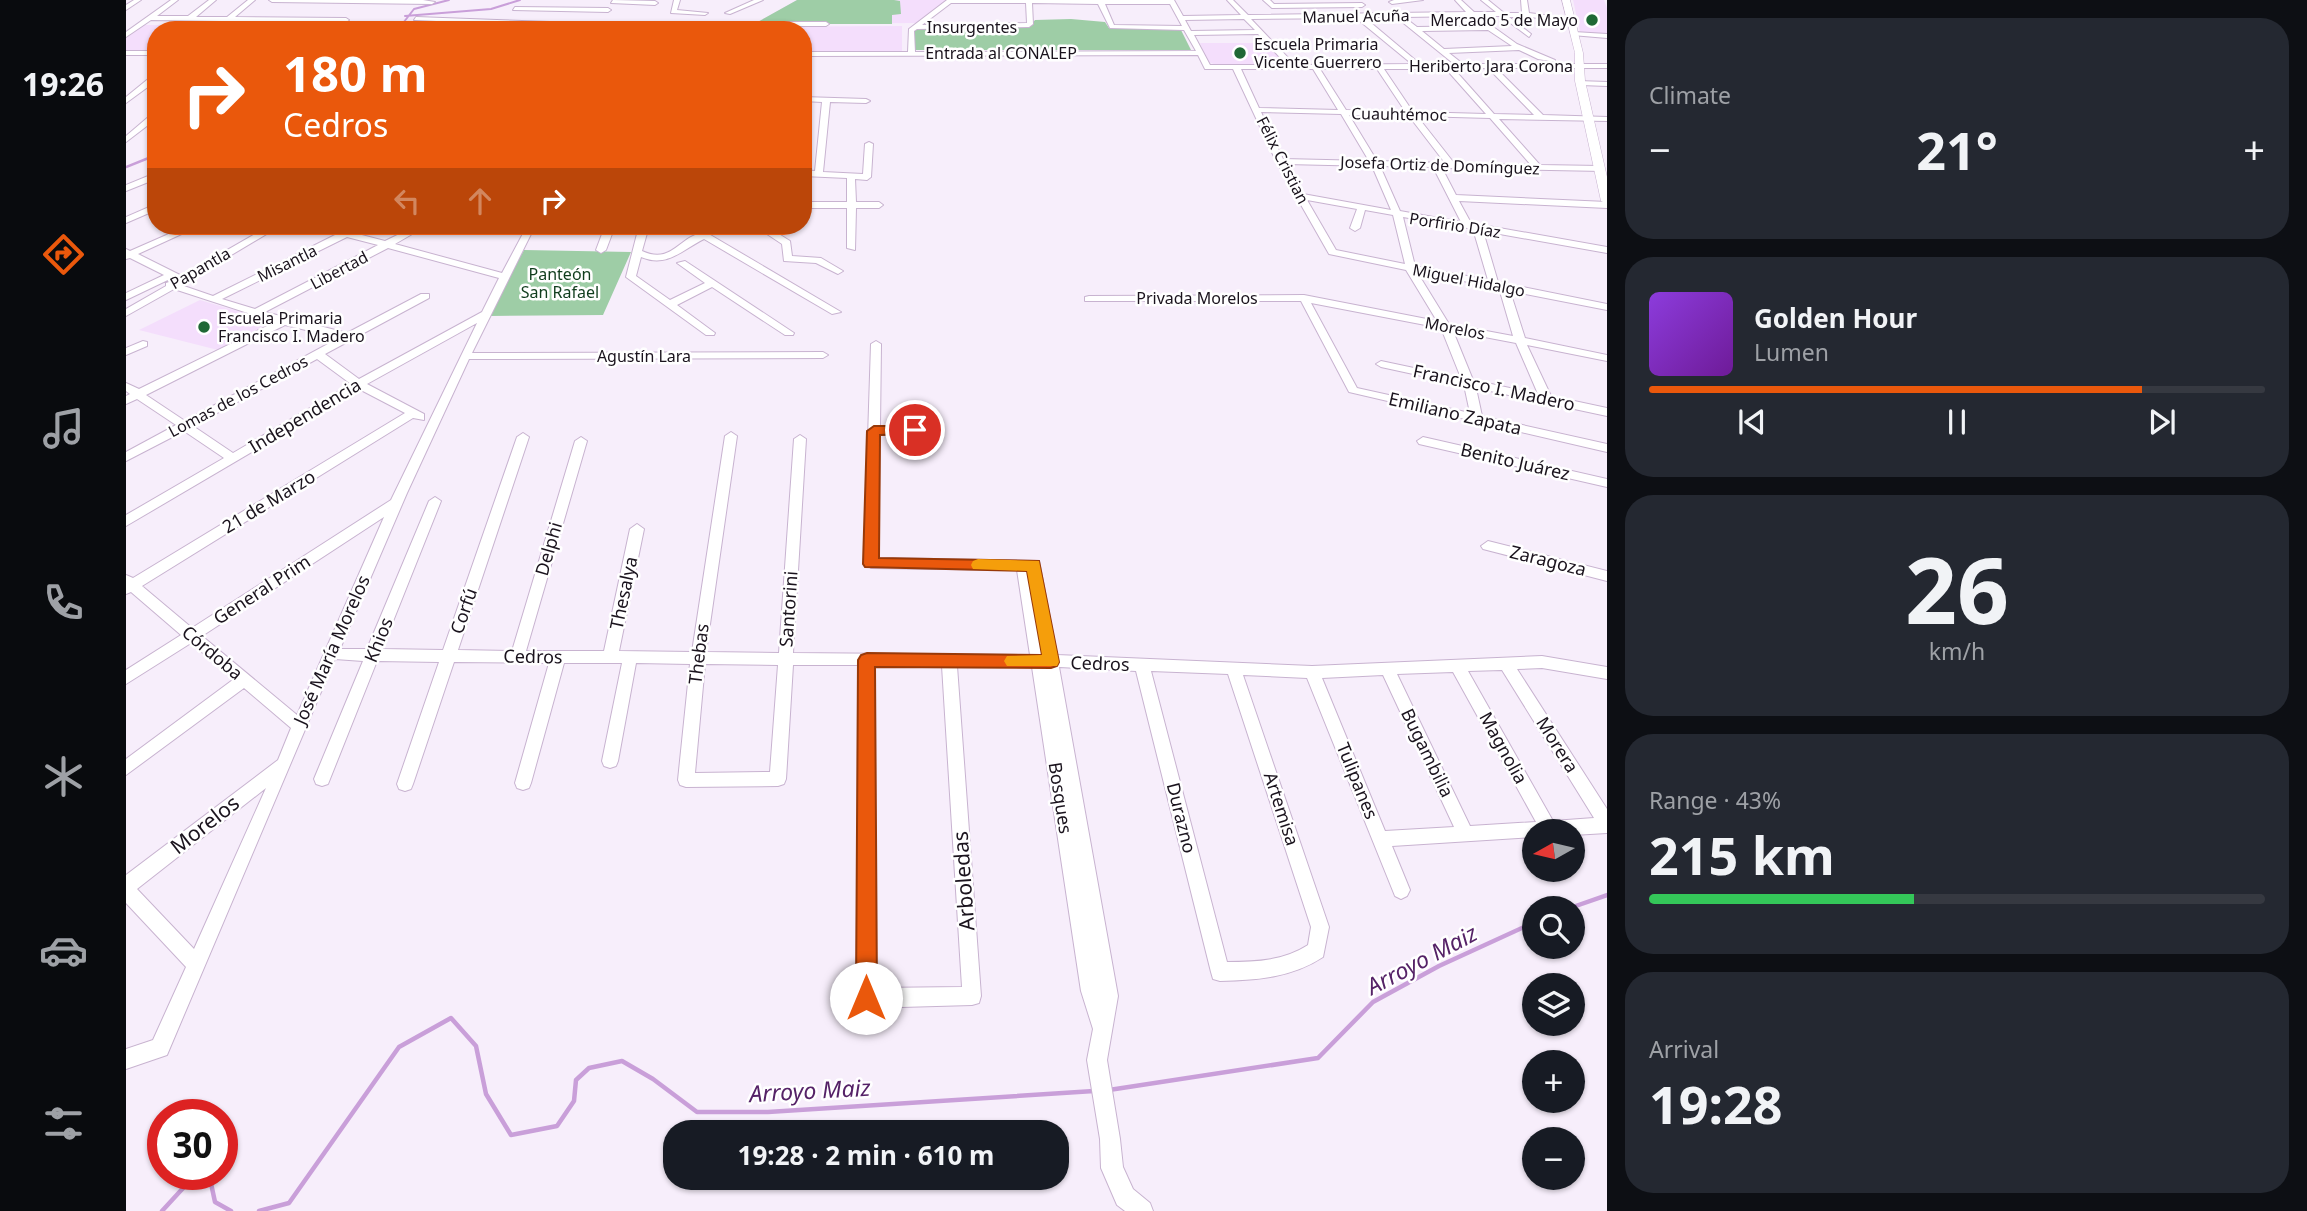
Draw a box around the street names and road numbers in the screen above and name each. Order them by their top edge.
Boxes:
street label: Manuel Acuña [1302,4,1410,28]
street label: Insurgentes [927,16,1017,38]
street label: Entrada al CONALEP [925,42,1077,64]
street label: Heriberto Jara Corona [1409,55,1573,77]
street label: Cuauhtémoc [1351,102,1447,126]
street label: Félix Cristian [1252,112,1314,208]
street label: Josefa Ortiz de Domínguez [1338,150,1540,179]
street label: Porfirio Díaz [1408,207,1502,243]
street label: Misantla [253,239,321,287]
street label: Papantla [166,242,234,294]
street label: Libertad [306,246,372,294]
street label: Miguel Hidalgo [1411,258,1527,302]
street label: Privada Morelos [1136,287,1258,309]
street label: Morelos [1423,311,1487,345]
street label: Agustín Lara [597,345,691,367]
street label: Lomas de los Cedros [164,350,312,442]
street label: Francisco I. Madero [1411,358,1577,416]
street label: Independencia [244,372,365,458]
street label: Emiliano Zapata [1386,386,1524,440]
street label: Benito Juárez [1458,437,1572,485]
street label: 21 de Marzo [218,464,319,538]
street label: Delphi [529,519,567,578]
street label: Zaragoza [1508,539,1589,581]
street label: General Prim [208,549,314,629]
street label: Thesalya [604,554,642,631]
street label: Santorini [773,570,803,648]
street label: José María Morelos [287,571,375,730]
street label: Corfú [444,585,482,637]
street label: Khios [358,614,398,666]
street label: Córdoba [177,620,248,685]
street label: Thebas [682,622,714,686]
street label: Cedros [503,643,563,669]
street label: Cedros [1070,650,1130,676]
street label: Bugambilia [1396,704,1460,801]
street label: Magnolia [1474,707,1533,788]
street label: Morera [1531,712,1584,777]
street label: Tulipanes [1332,739,1384,822]
street label: Bosques [1043,760,1078,835]
street label: Artemisa [1259,769,1305,848]
street label: Durazno [1162,780,1202,856]
street label: Morelos [164,789,245,860]
street label: Arboledas [946,830,980,932]

